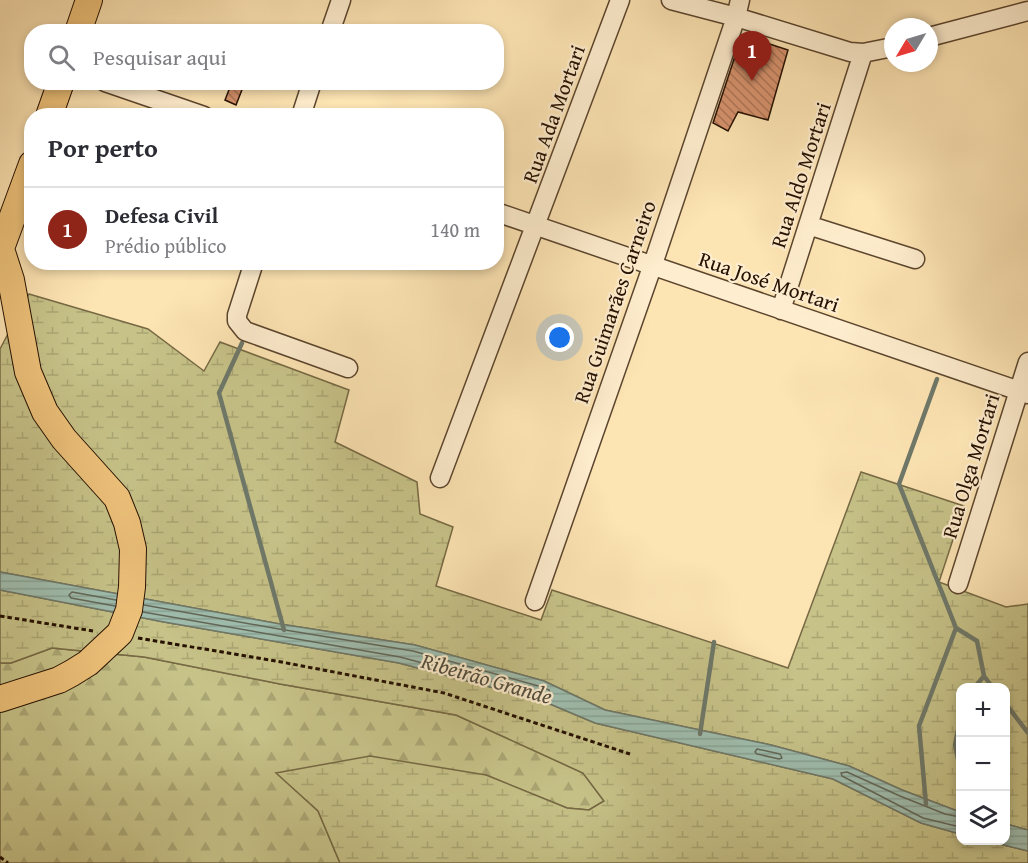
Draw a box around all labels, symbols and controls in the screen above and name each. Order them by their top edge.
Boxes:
north arrow [884,18,938,72]
search box [24,24,504,90]
pin: 1 [732,32,771,81]
street label: Rua Ada Mortari [514,40,593,187]
icon: search [45,41,78,74]
text: Pesquisar aqui [93,41,227,73]
street label: Rua Aldo Mortari [762,98,839,252]
text: Por perto [48,128,158,167]
street label: Rua Guimarães Carneiro [565,196,664,407]
text: Defesa Civil [105,199,218,231]
text: 1 [62,215,73,244]
text: 140 m [430,215,480,244]
text: Prédio público [105,231,227,260]
street label: Rua José Mortari [695,243,844,320]
your location [545,323,574,352]
street label: Rua Olga Mortari [934,389,1007,542]
water label: Ribeirão Grande [417,644,556,712]
map controls [956,683,1010,845]
button: + [956,683,1010,737]
button: − [956,737,1010,791]
button: layers [956,791,1010,845]

